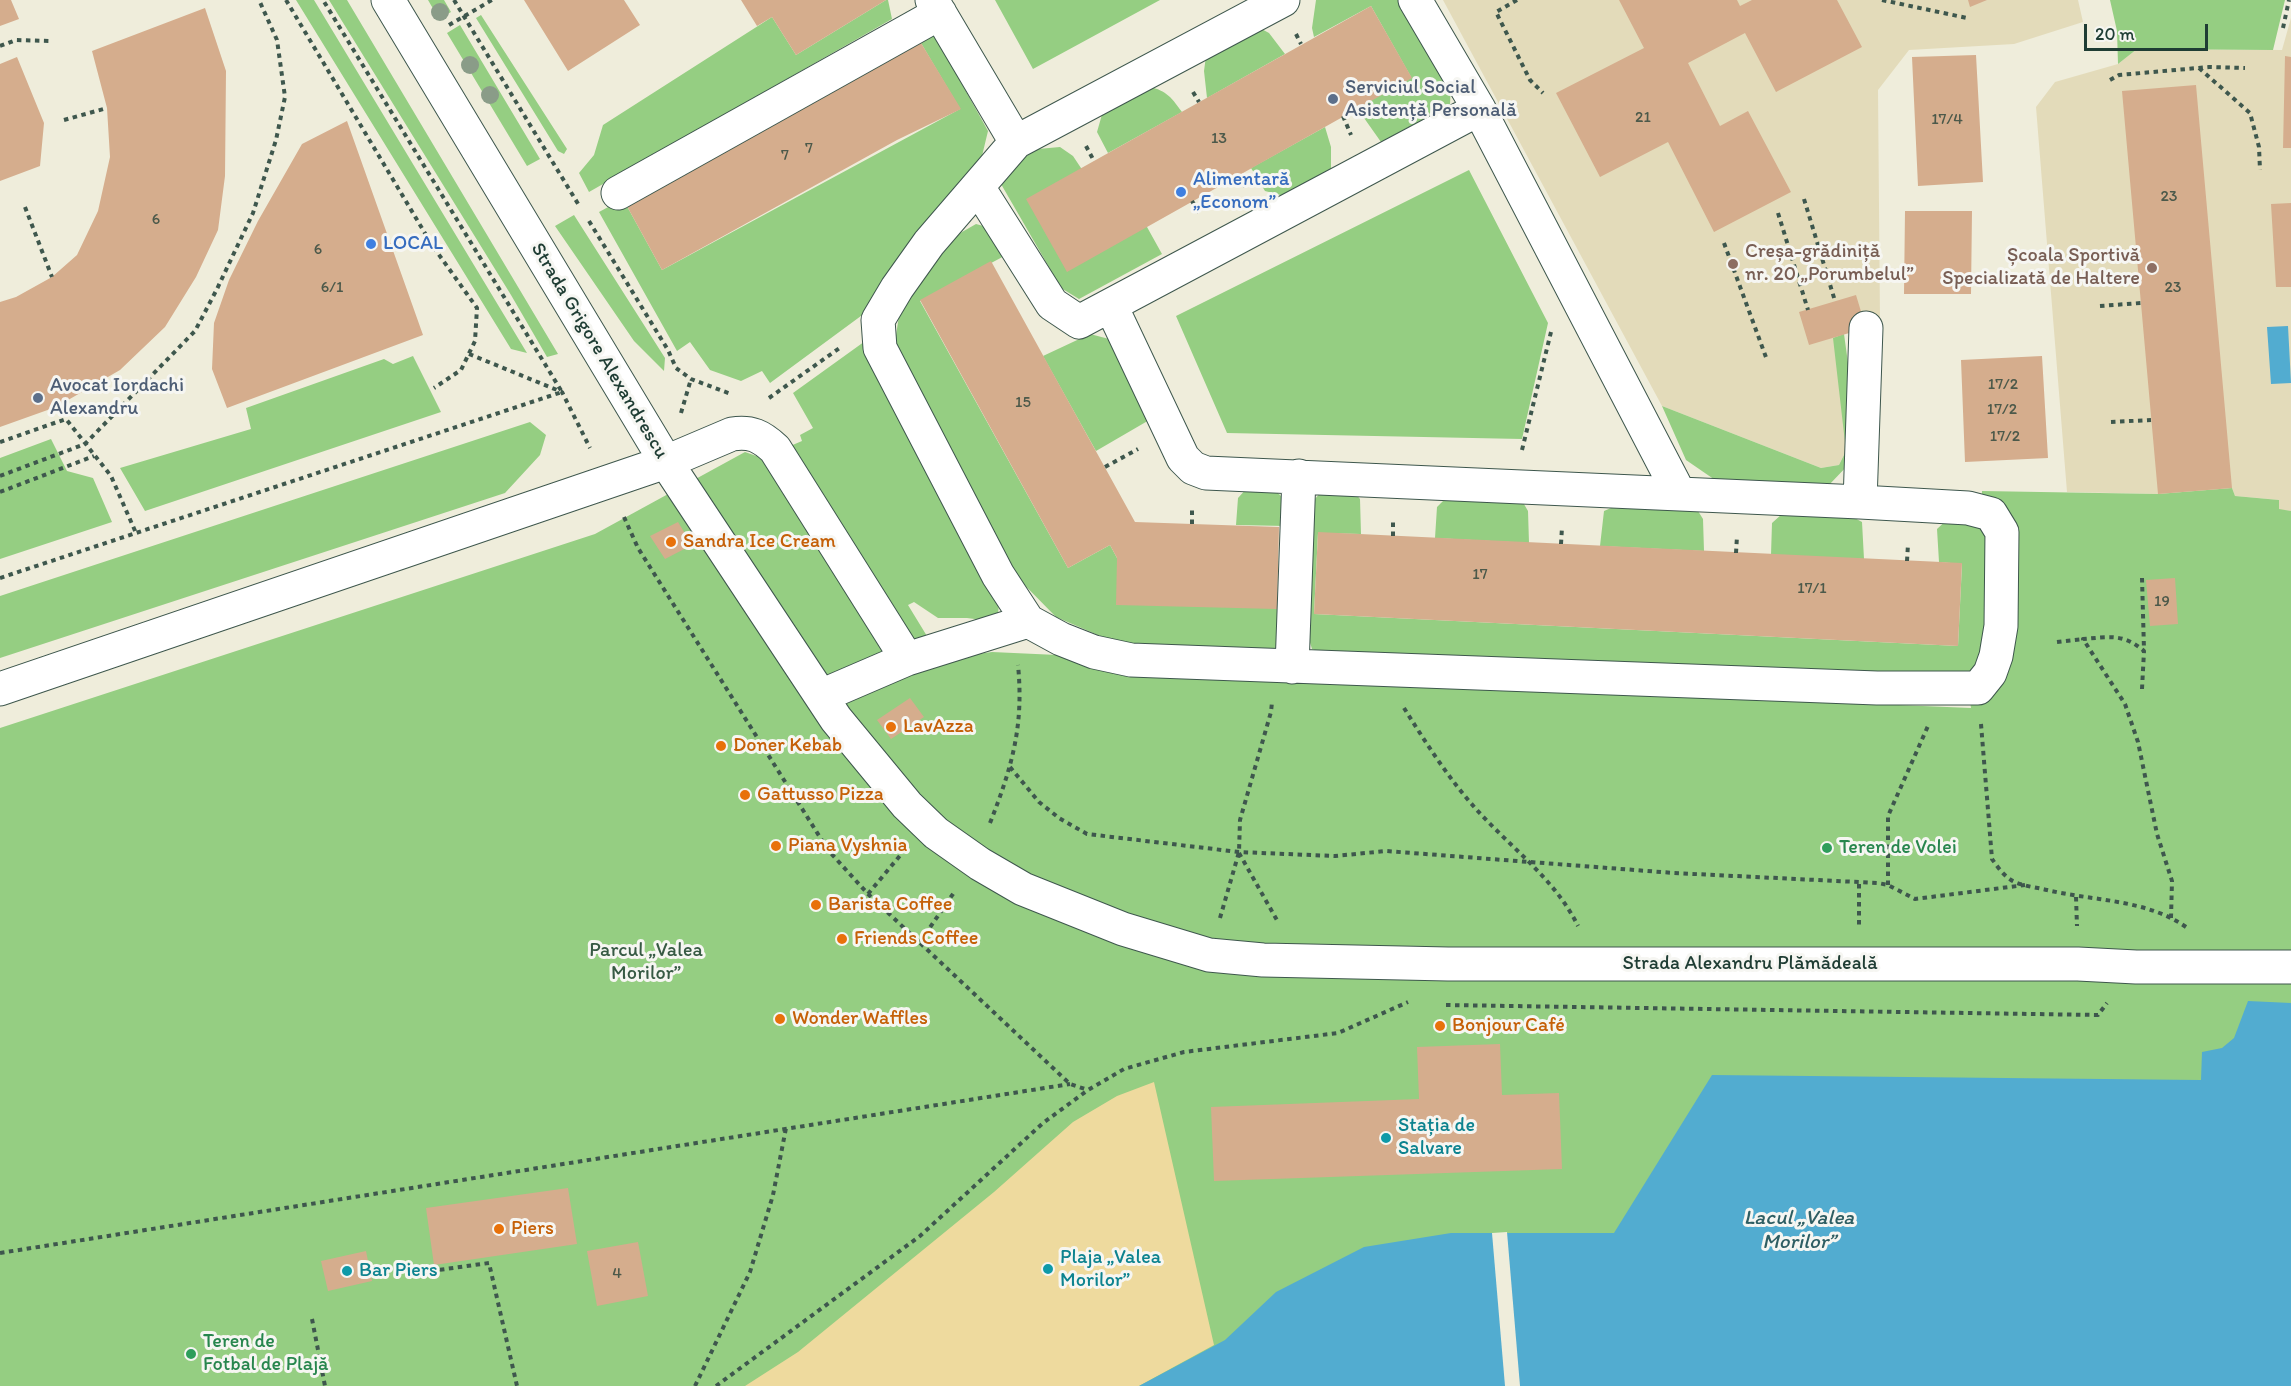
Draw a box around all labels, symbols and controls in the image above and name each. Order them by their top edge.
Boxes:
scale bar [2087,12,2212,50]
text: 20 m [2095,23,2135,45]
place label: Serviciul Social Asistență Personală [1345,76,1517,123]
marker: Serviciul Social Asistență Personală [1326,92,1340,106]
house number: 21 [1635,108,1651,128]
house number: 17/4 [1931,110,1963,130]
house number: 13 [1211,129,1227,149]
house number: 7 [805,139,813,159]
house number: 7 [781,146,789,166]
place label: Alimentară „Econom” [1193,168,1289,215]
marker: Alimentară „Econom” [1174,185,1188,199]
house number: 23 [2160,187,2178,207]
house number: 6 [152,210,160,230]
place label: LOCAL [383,232,443,256]
marker: LOCAL [364,237,378,251]
street label: Strada Grigore Alexandrescu [525,239,673,463]
house number: 6 [314,240,322,260]
place label: Creșa-grădiniță nr. 20 „Porumbelul” [1745,240,1914,287]
place label: Școala Sportivă Specializată de Haltere [1942,244,2140,291]
marker: Creșa-grădiniță nr. 20 „Porumbelul” [1726,257,1740,271]
marker: Școala Sportivă Specializată de Haltere [2145,261,2159,275]
house number: 6/1 [321,278,343,298]
house number: 23 [2164,278,2182,298]
place label: Avocat Iordachi Alexandru [50,374,184,421]
house number: 17/2 [1988,375,2018,395]
marker: Avocat Iordachi Alexandru [31,391,45,405]
house number: 15 [1015,393,1031,413]
house number: 17/2 [1987,400,2017,420]
house number: 17/2 [1990,427,2020,447]
place label: Sandra Ice Cream [683,530,836,554]
marker: Sandra Ice Cream [664,535,678,549]
house number: 17 [1472,565,1488,585]
house number: 17/1 [1797,579,1827,599]
house number: 19 [2154,592,2170,612]
place label: LavAzza [903,715,974,739]
marker: LavAzza [884,720,898,734]
place label: Doner Kebab [733,734,842,758]
marker: Doner Kebab [714,739,728,753]
place label: Gattusso Pizza [757,783,884,807]
marker: Gattusso Pizza [738,788,752,802]
place label: Piana Vyshnia [788,834,907,858]
place label: Teren de Volei [1839,836,1957,860]
marker: Piana Vyshnia [769,839,783,853]
marker: Teren de Volei [1820,841,1834,855]
place label: Barista Coffee [828,893,952,917]
marker: Barista Coffee [809,898,823,912]
place label: Friends Coffee [854,927,978,951]
marker: Friends Coffee [835,932,849,946]
park label: Parcul „Valea Morilor” [589,939,703,986]
street label: Strada Alexandru Plămădeală [1622,952,1878,976]
place label: Wonder Waffles [792,1007,928,1031]
marker: Wonder Waffles [773,1012,787,1026]
place label: Bonjour Café [1452,1014,1565,1038]
marker: Bonjour Café [1433,1019,1447,1033]
place label: Stația de Salvare [1398,1114,1475,1161]
marker: Stația de Salvare [1379,1131,1393,1145]
water label: Lacul „Valea Morilor” [1744,1206,1854,1256]
place label: Piers [511,1217,554,1241]
marker: Piers [492,1222,506,1236]
place label: Plaja „Valea Morilor” [1060,1246,1161,1293]
place label: Bar Piers [359,1259,438,1283]
marker: Plaja „Valea Morilor” [1041,1262,1055,1276]
marker: Bar Piers [340,1264,354,1278]
house number: 4 [612,1264,622,1284]
place label: Teren de Fotbal de Plajă [203,1330,329,1377]
marker: Teren de Fotbal de Plajă [184,1347,198,1361]

